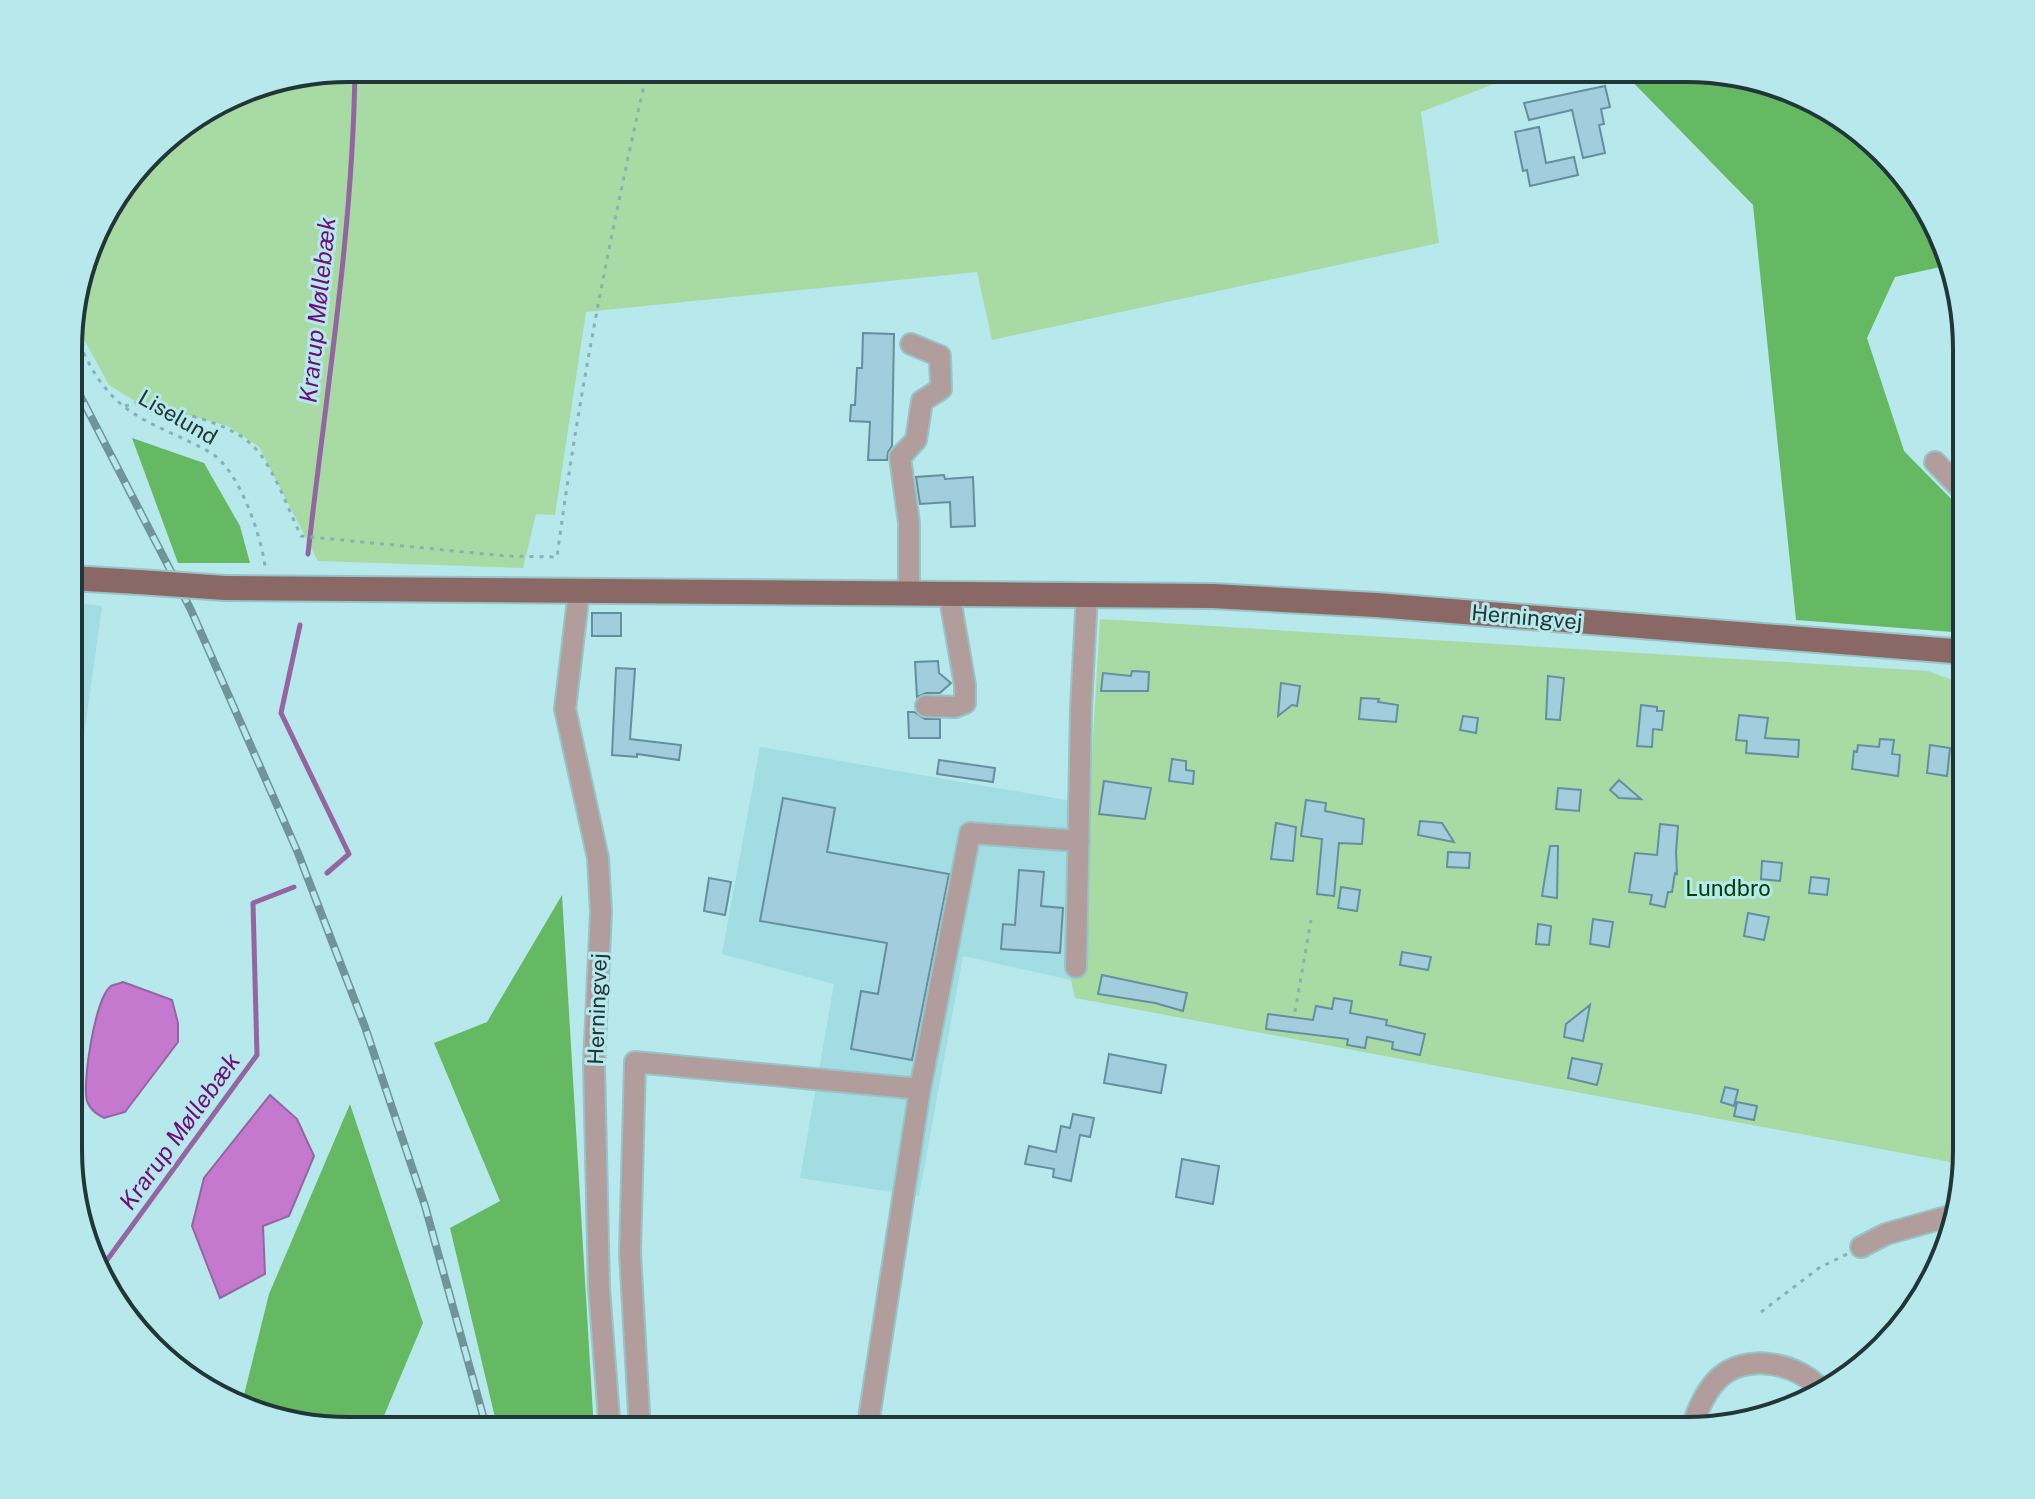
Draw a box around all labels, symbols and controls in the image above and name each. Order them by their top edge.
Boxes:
water label: Krarup Møllebæk [293,216,341,404]
street label: Liselund [134,384,222,450]
street label: Herningvej [1470,599,1584,635]
park label: Lundbro [1685,875,1771,901]
street label: Herningvej [582,953,612,1065]
water label: Krarup Møllebæk [113,1047,245,1215]

